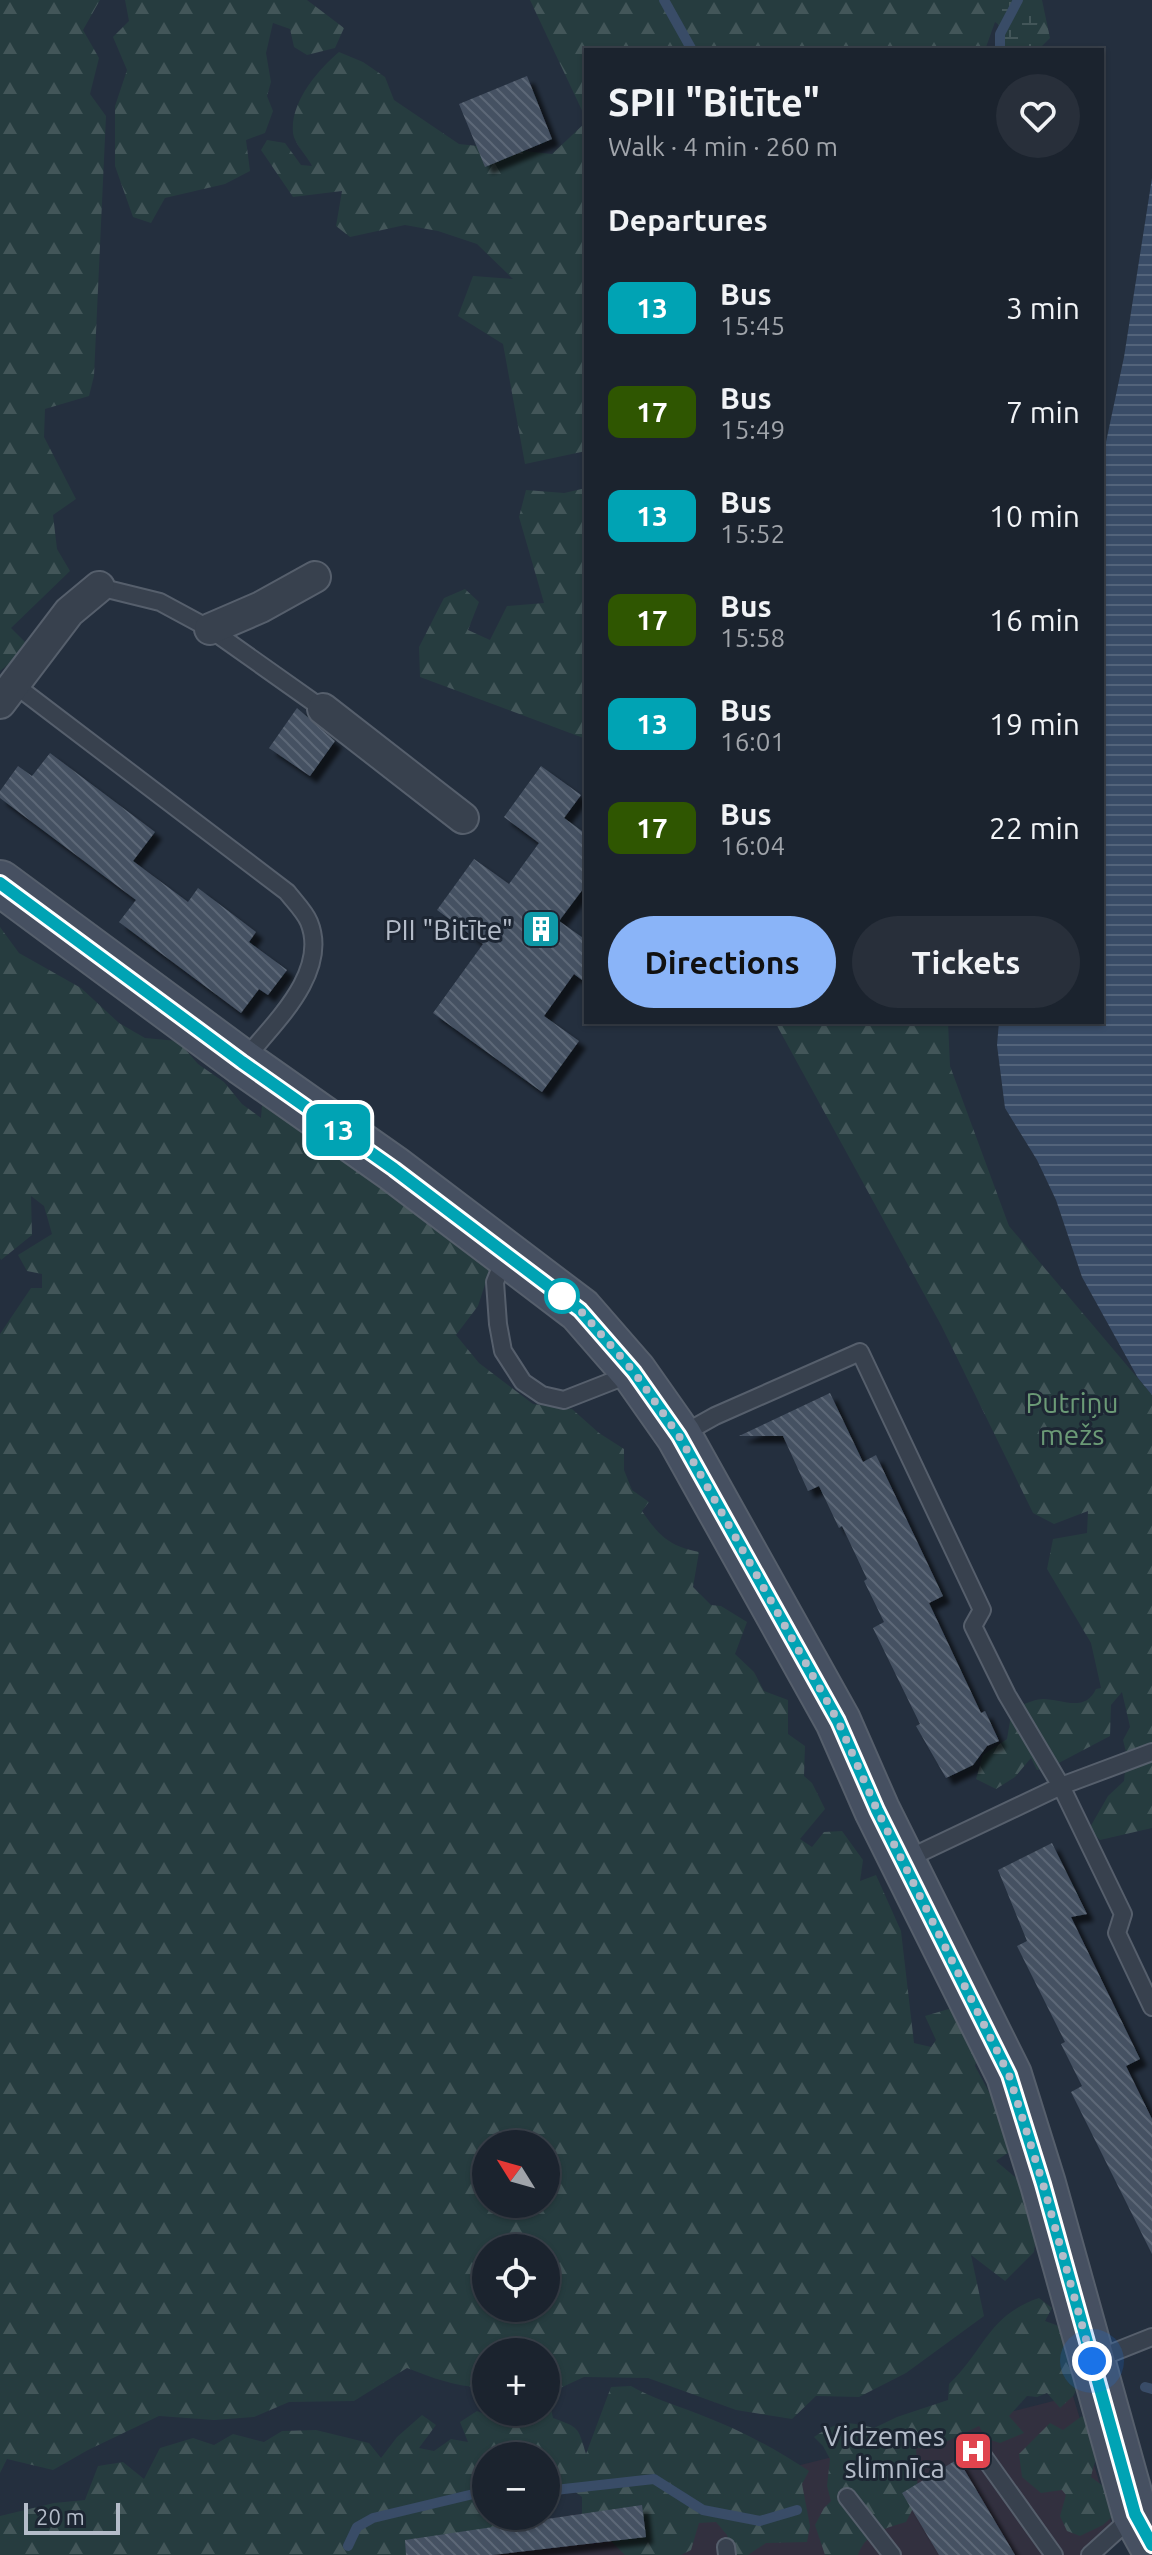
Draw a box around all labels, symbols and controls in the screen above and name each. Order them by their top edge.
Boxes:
button: heart [996,74,1080,158]
text: SPII "Bitīte" [608,81,820,123]
text: Walk · 4 min · 260 m [608,132,838,161]
text: Departures [608,203,768,237]
text: Bus [720,277,772,311]
text: 3 min [1006,291,1080,325]
text: 13 [636,292,668,323]
text: 15:45 [720,311,785,340]
text: Bus [720,381,772,415]
text: 7 min [1006,395,1080,429]
text: 17 [636,396,668,427]
text: 15:49 [720,415,785,444]
text: Bus [720,485,772,519]
text: 10 min [989,499,1080,533]
text: 13 [636,500,668,531]
text: 15:52 [720,519,785,548]
text: Bus [720,589,772,623]
text: 16 min [989,603,1080,637]
text: 17 [636,604,668,635]
text: 15:58 [720,623,785,652]
text: Bus [720,693,772,727]
text: 19 min [989,707,1080,741]
text: 13 [636,708,668,739]
text: 16:01 [720,727,785,756]
text: Bus [720,797,772,831]
text: 22 min [989,811,1080,845]
text: 17 [636,812,668,843]
text: 16:04 [720,831,785,860]
building icon: PII "Bitīte" [520,908,562,950]
place label: PII "Bitīte" [385,914,513,945]
button: Directions [608,916,836,1008]
button: Tickets [852,916,1080,1008]
line badge: 13 [302,1104,374,1156]
text: 13 [322,1114,354,1145]
unlabelled marker [545,1279,579,1313]
park label: Putriņu mežs [1025,1387,1119,1450]
north arrow [472,2130,560,2218]
map controls [472,2130,560,2530]
button: locate [472,2234,560,2322]
button: + [472,2338,560,2426]
your location [1072,2341,1112,2381]
place label: Vidzemes slimnīca [823,2420,945,2483]
hospital icon: Vidzemes slimnīca [952,2430,994,2472]
button: − [472,2442,560,2530]
scale bar [24,2499,120,2535]
text: 20 m [36,2504,85,2529]

